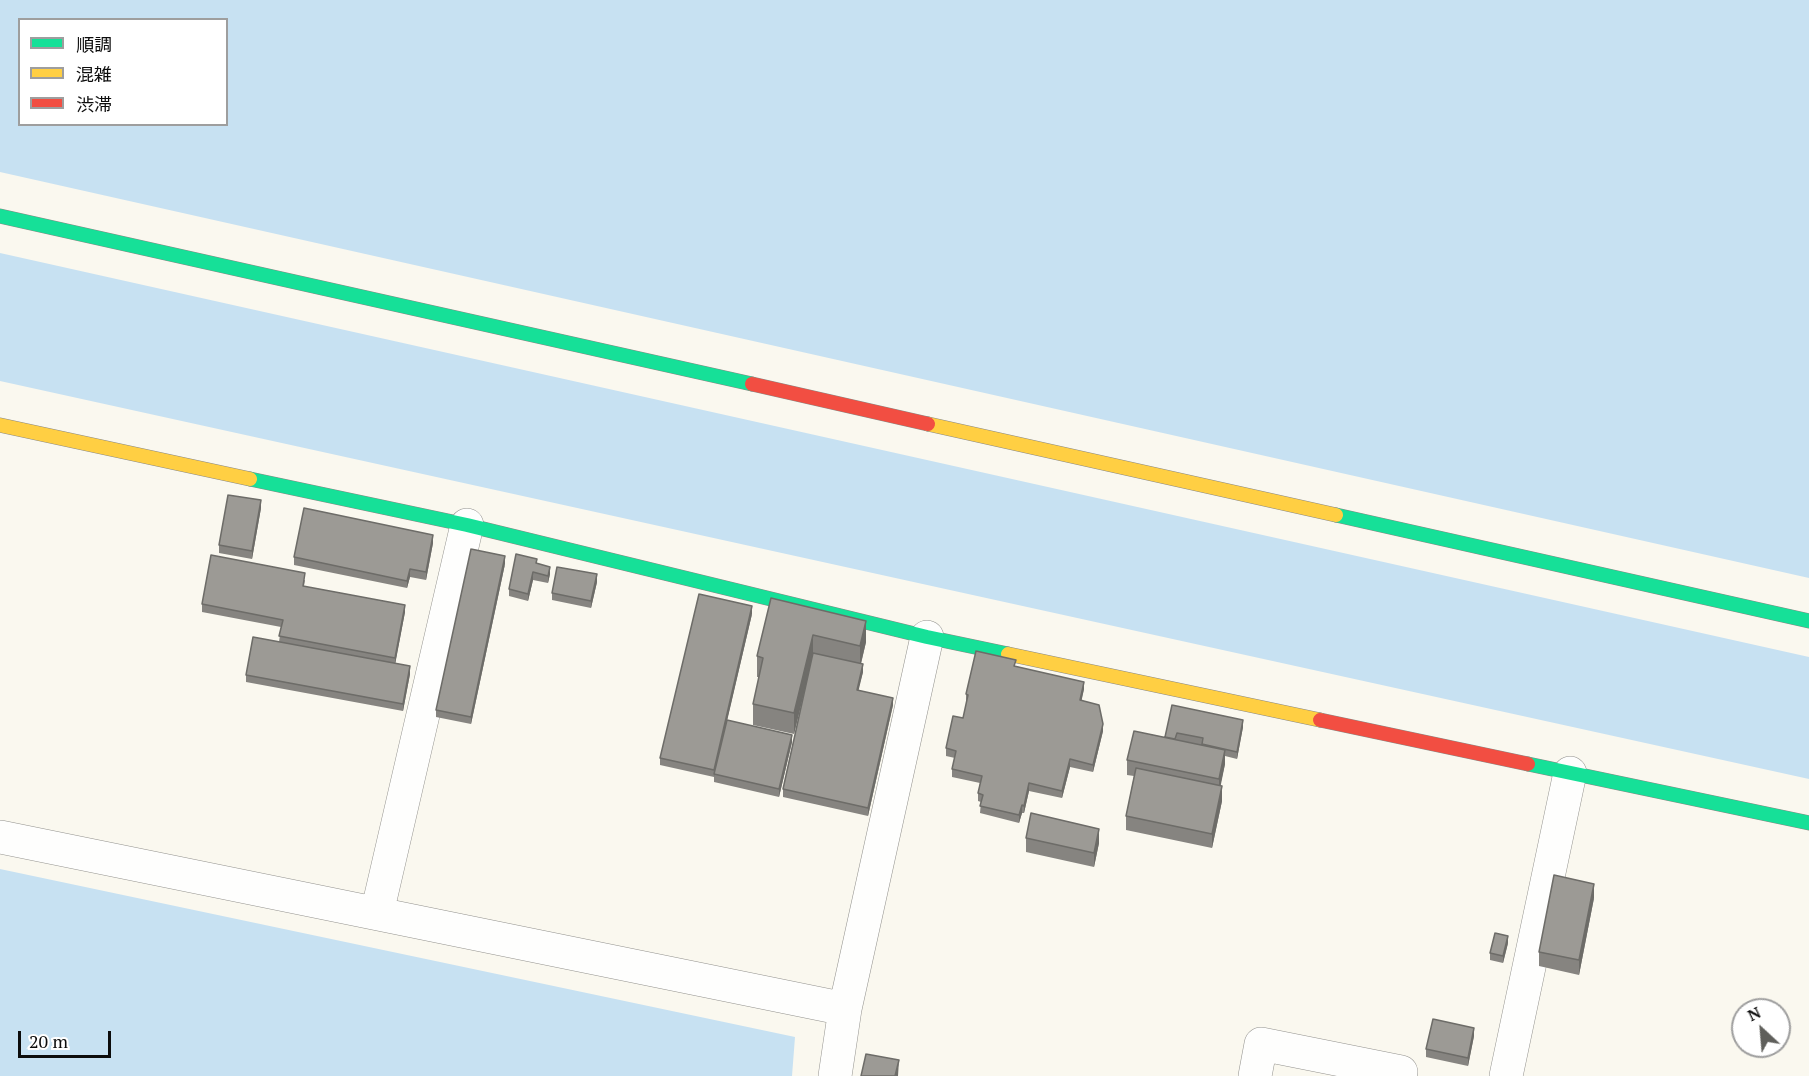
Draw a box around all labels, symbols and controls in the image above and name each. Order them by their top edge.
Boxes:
legend [18,18,228,126]
text: 順調 [76,32,112,56]
text: 混雑 [76,62,112,86]
text: 渋滞 [76,92,112,116]
north arrow [1731,998,1791,1058]
text: N [1744,1001,1764,1026]
scale bar [21,1019,114,1057]
text: 20 m [29,1029,68,1053]

